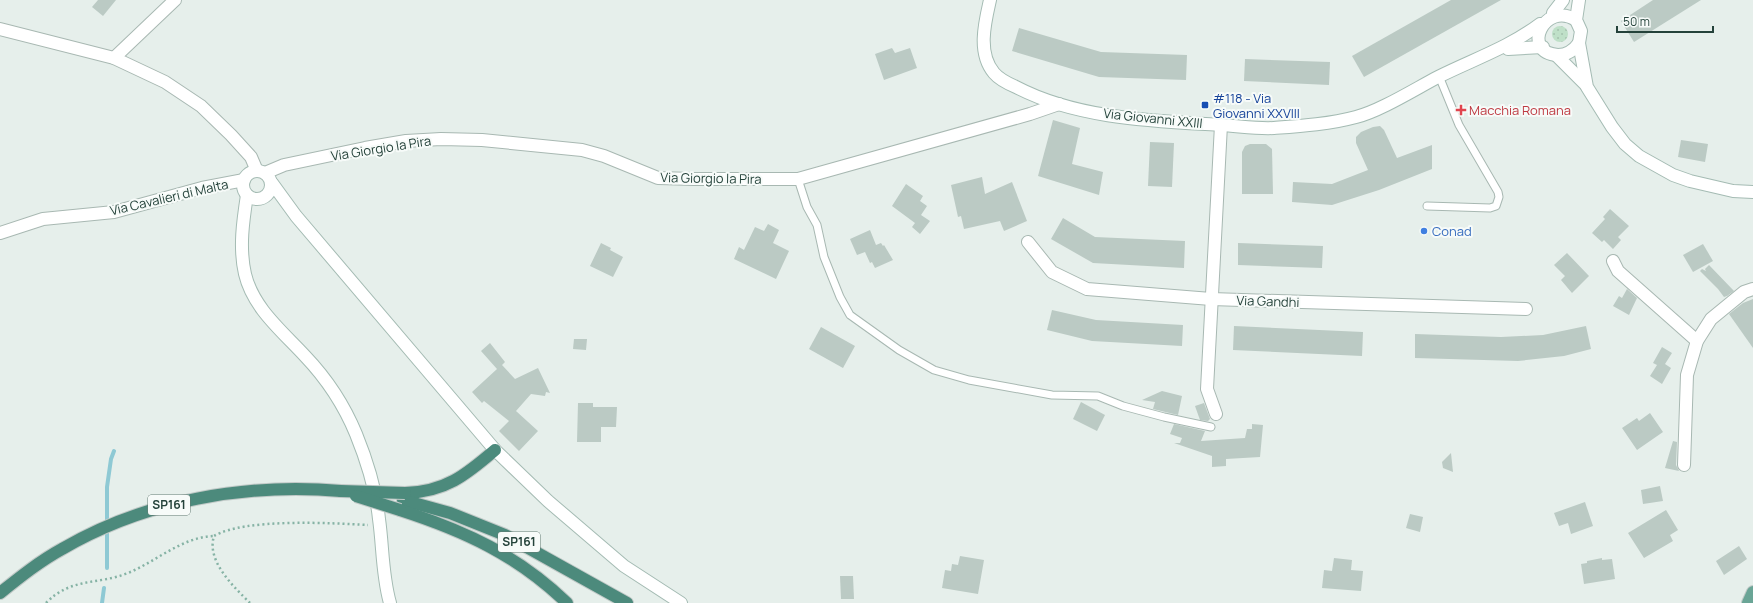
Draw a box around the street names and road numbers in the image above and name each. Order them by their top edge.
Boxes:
street label: Via Giovanni XXIII [1103,104,1203,132]
street label: Via Giorgio la Pira [330,131,432,165]
street label: Via Giorgio la Pira [660,168,762,188]
street label: Via Cavalieri di Malta [108,175,230,219]
street label: Via Gandhi [1236,291,1300,311]
road number: SP161 [148,495,190,515]
road number: SP161 [498,532,540,552]

